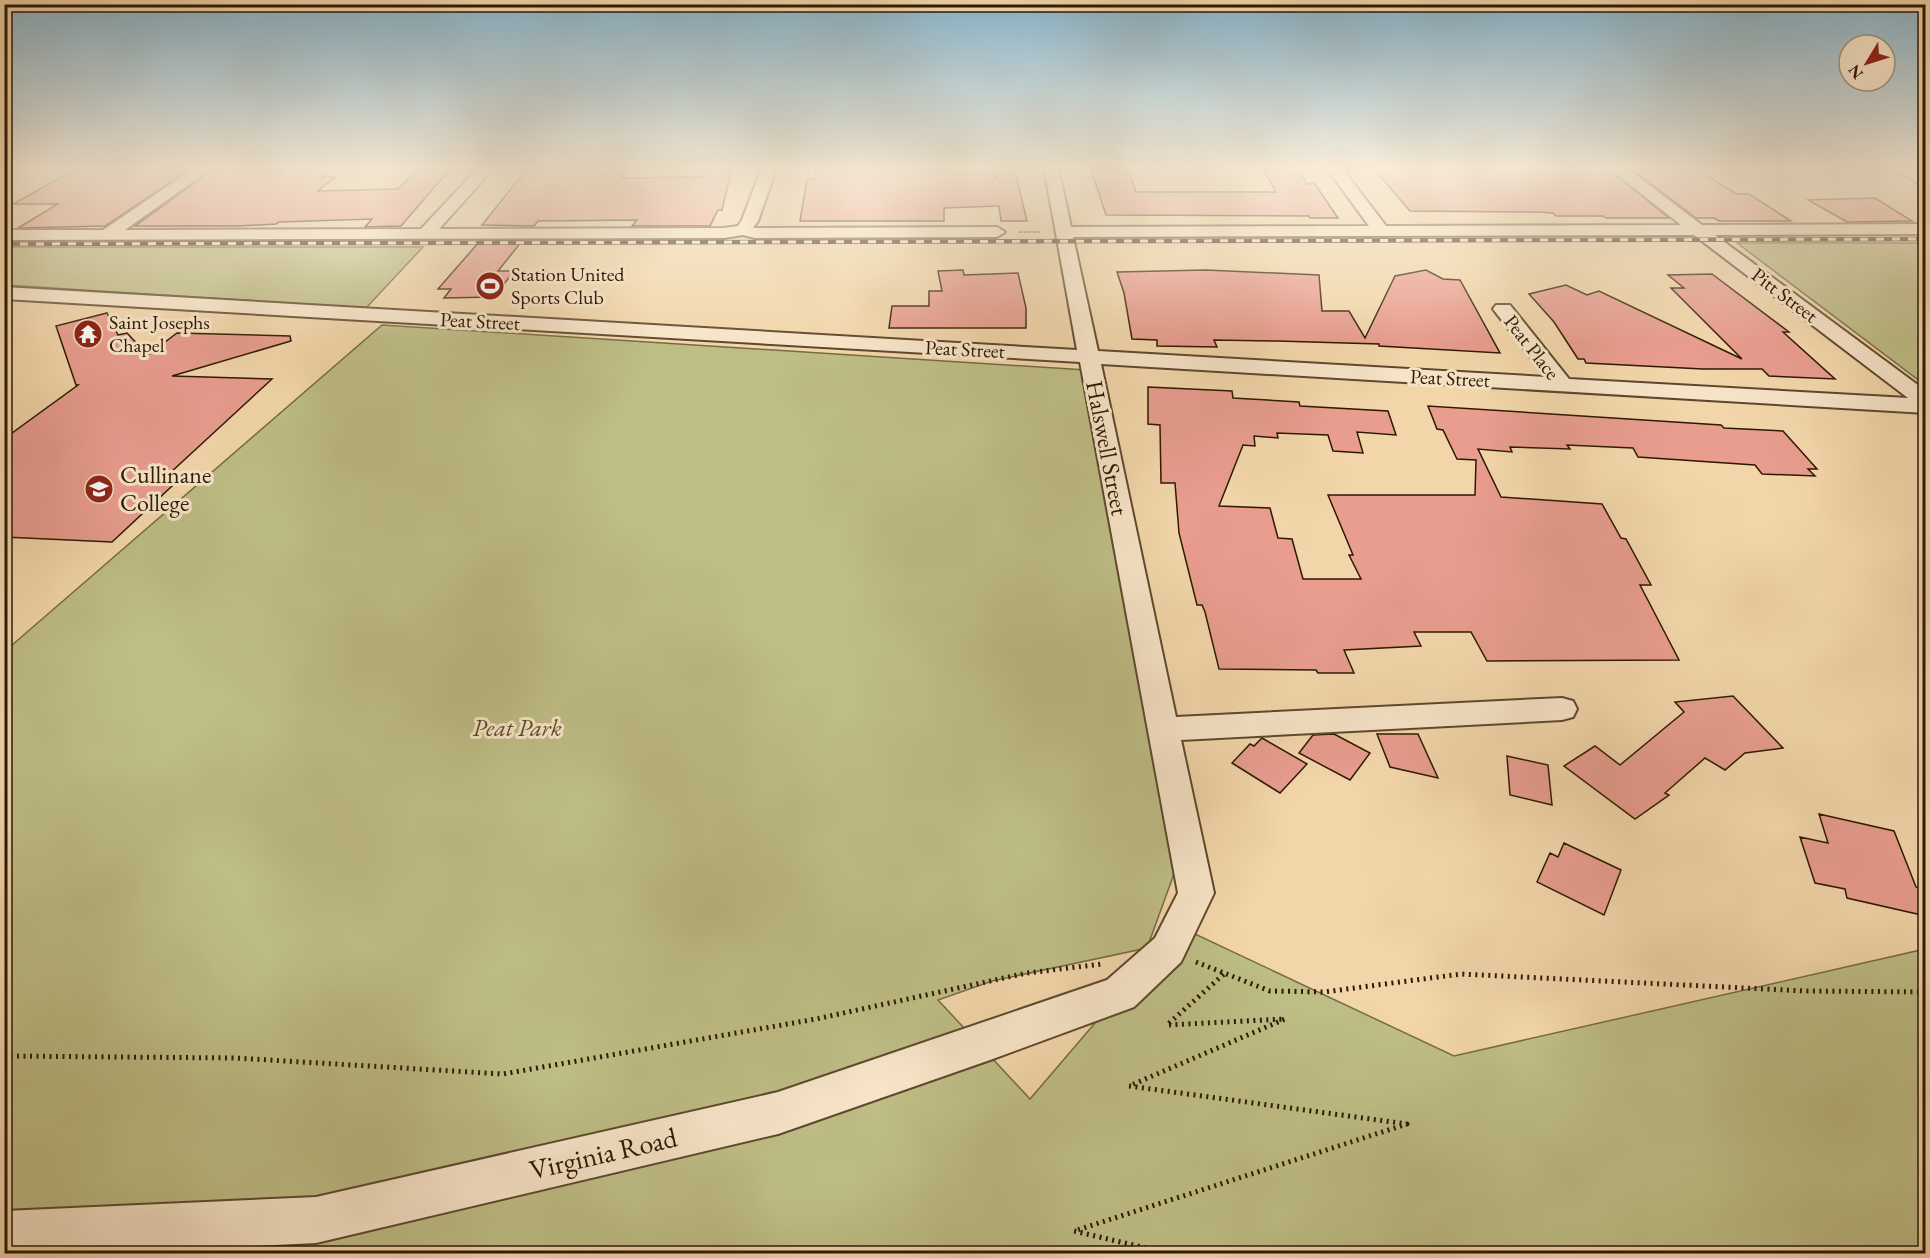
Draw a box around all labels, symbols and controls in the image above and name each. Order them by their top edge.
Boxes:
north arrow [1837,33,1897,93]
text: N [1843,60,1868,83]
place label: Station United Sports Club [511,261,625,310]
street label: Pitt Street [1747,262,1824,329]
sports icon: Station United Sports Club [474,270,506,302]
street label: Peat Street [439,306,521,336]
place label: Saint Josephs Chapel [109,309,210,358]
street label: Peat Place [1499,309,1566,385]
temple icon: Saint Josephs Chapel [72,318,104,350]
street label: Peat Street [924,334,1006,364]
street label: Peat Street [1409,363,1491,393]
street label: Halswell Street [1079,378,1136,518]
place label: Cullinane College [120,459,211,518]
school or university icon: Cullinane College [83,473,115,505]
park label: Peat Park [472,712,562,743]
street label: Virginia Road [526,1118,681,1187]

